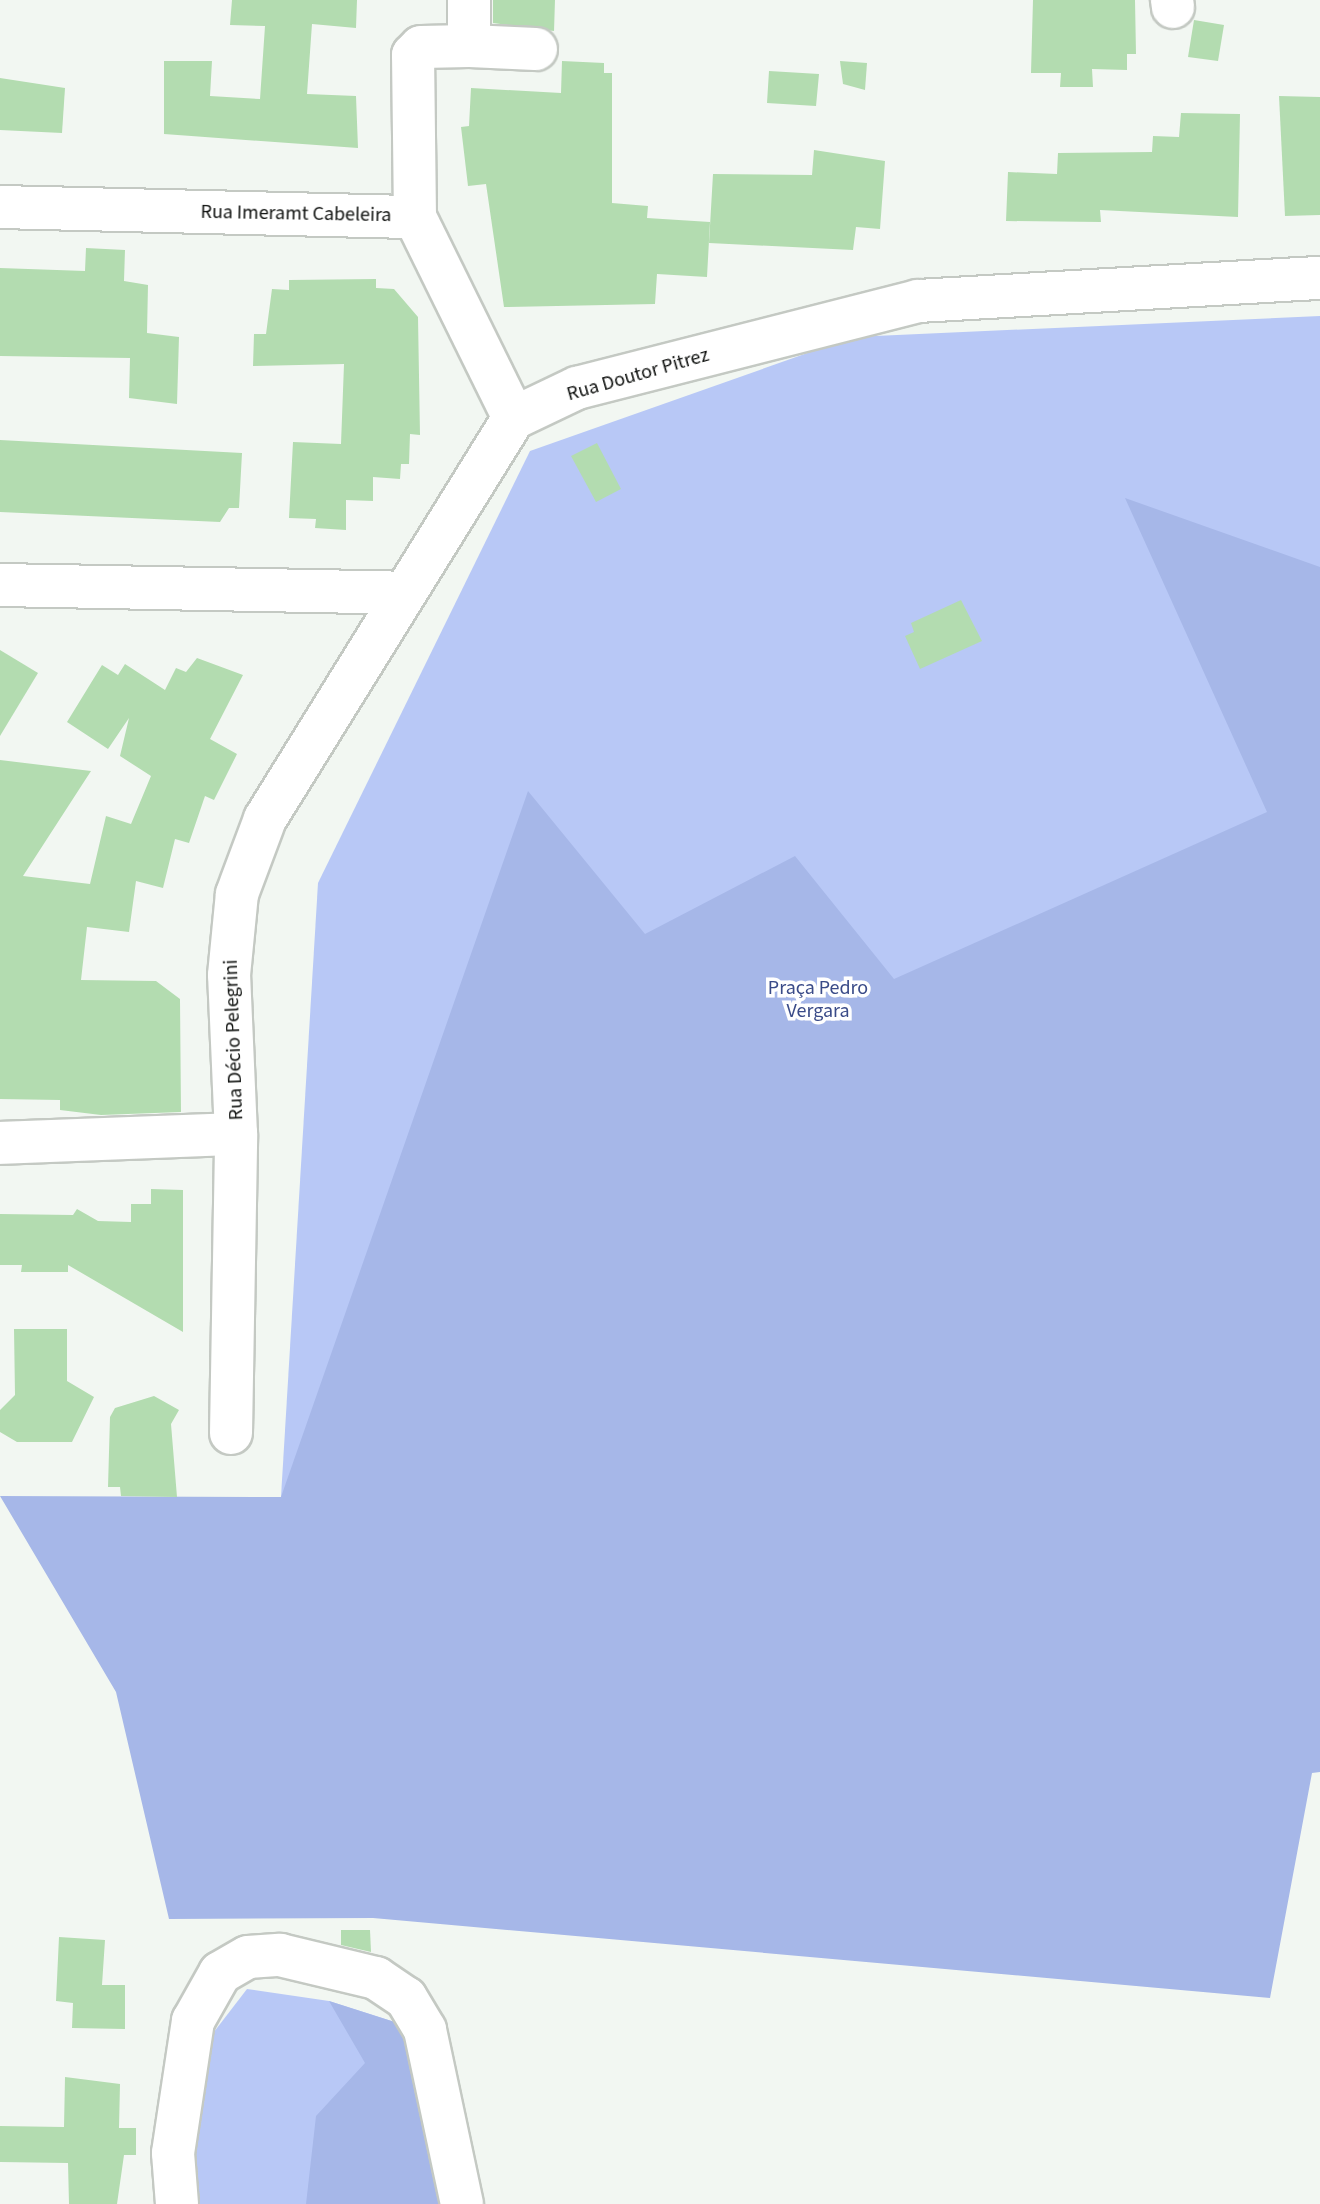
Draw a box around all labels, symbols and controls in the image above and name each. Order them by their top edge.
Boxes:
street label: Rua Imeramt Cabeleira [200,200,392,228]
street label: Rua Doutor Pitrez [564,343,712,407]
street label: Rua Décio Pelegrini [219,959,249,1121]
park label: Praça Pedro Vergara [768,977,868,1024]

